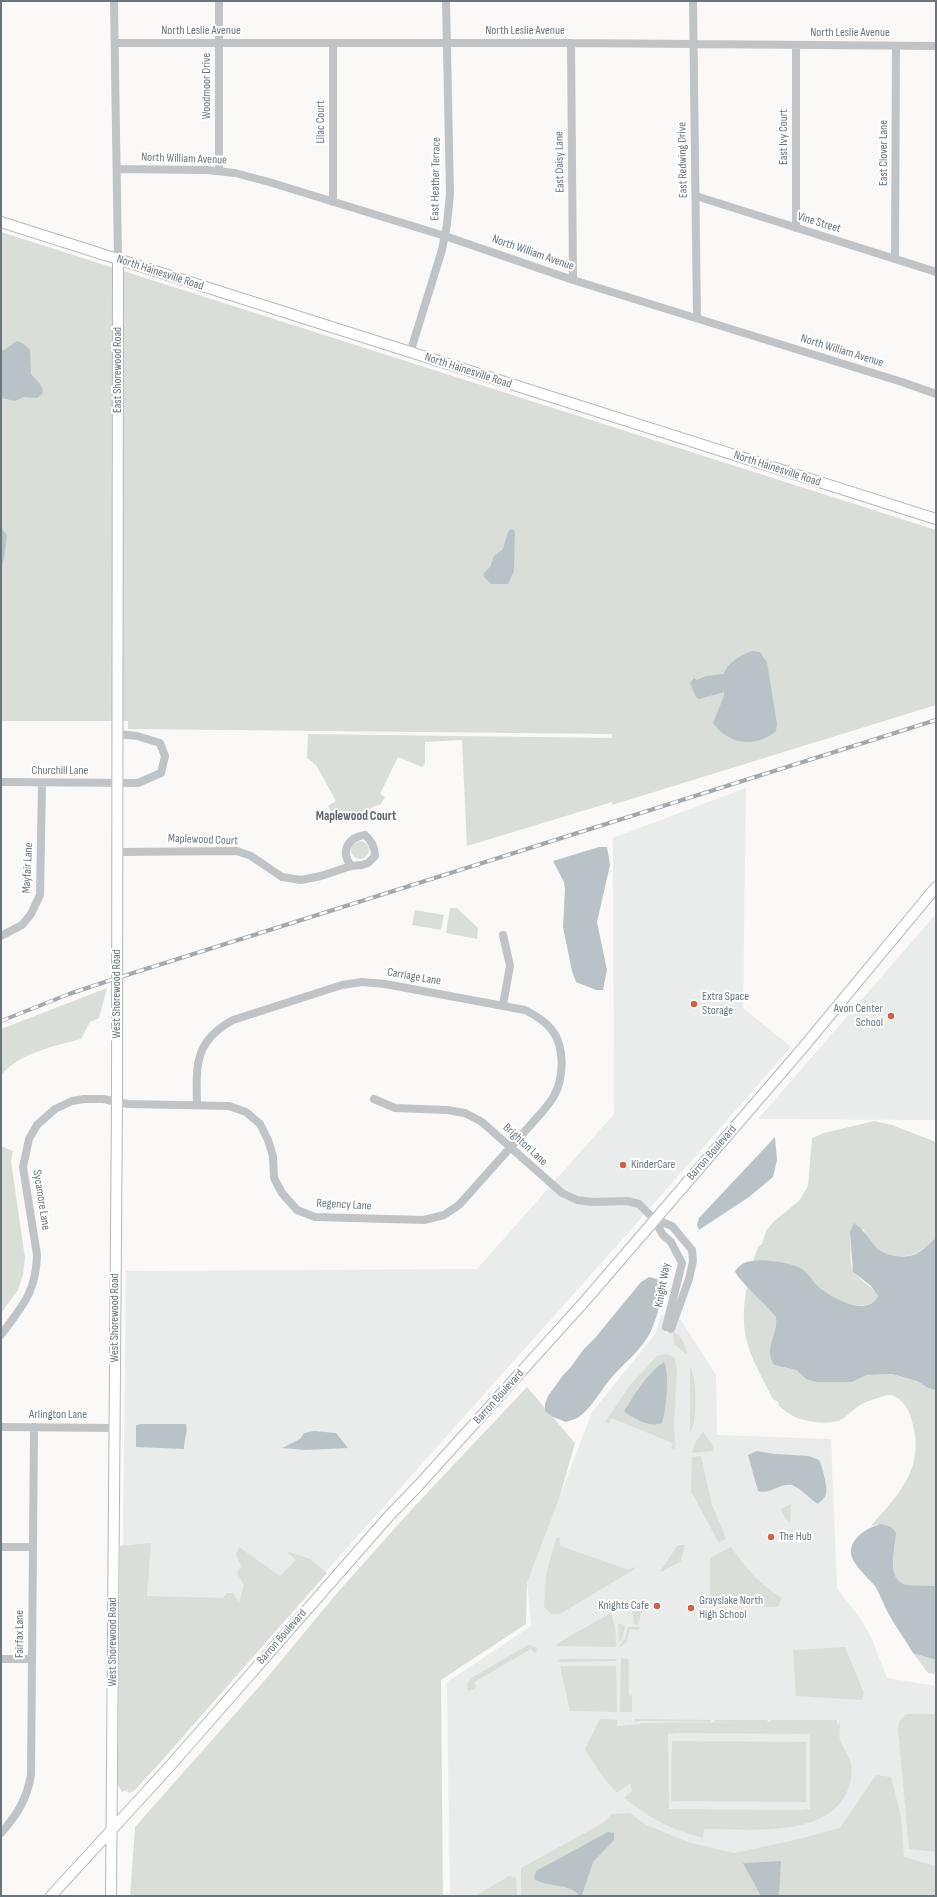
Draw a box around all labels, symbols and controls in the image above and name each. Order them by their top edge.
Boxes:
street label: North Leslie Avenue [161,24,241,38]
street label: North Leslie Avenue [485,24,565,38]
street label: North Leslie Avenue [810,26,890,40]
street label: Woodmoor Drive [200,53,214,119]
street label: Lilac Court [314,100,328,144]
street label: East Ivy Court [777,109,791,165]
street label: East Clover Lane [877,120,891,186]
street label: East Redwing Drive [675,122,691,198]
street label: East Daisy Lane [552,131,568,193]
street label: East Heather Terrace [428,137,444,221]
street label: North William Avenue [141,150,227,168]
street label: Vine Street [795,210,843,236]
street label: North William Avenue [490,232,576,274]
street label: North Hainesville Road [115,252,205,294]
street label: East Shorewood Road [111,327,125,413]
street label: North William Avenue [799,332,885,370]
street label: North Hainesville Road [423,350,513,392]
street label: North Hainesville Road [732,448,822,490]
street label: Churchill Lane [32,764,88,778]
district label: Maplewood Court [316,809,396,825]
street label: Maplewood Court [168,832,238,848]
street label: Mayfair Lane [19,842,37,894]
street label: West Shorewood Road [110,949,124,1039]
street label: Carriage Lane [386,965,442,989]
place label: Extra Space Storage [702,990,749,1018]
marker: Extra Space Storage [689,999,699,1009]
place label: Avon Center School [834,1002,883,1030]
marker: Avon Center School [886,1011,896,1021]
street label: Brighton Lane [500,1121,550,1169]
street label: Barron Boulevard [684,1122,740,1184]
place label: KinderCare [631,1158,675,1172]
marker: KinderCare [618,1160,628,1170]
street label: Sycamore Lane [29,1169,53,1231]
street label: Regency Lane [316,1196,372,1214]
street label: Knight Way [652,1262,674,1308]
street label: West Shorewood Road [108,1273,122,1363]
street label: Barron Boulevard [471,1367,527,1427]
street label: Arlington Lane [29,1408,87,1422]
place label: The Hub [779,1530,812,1544]
marker: The Hub [766,1532,776,1542]
place label: Grayslake North High School [699,1594,763,1622]
street label: West Shorewood Road [106,1597,120,1687]
place label: Knights Cafe [598,1599,649,1613]
marker: Knights Cafe [652,1601,662,1611]
marker: Grayslake North High School [686,1603,696,1613]
street label: Barron Boulevard [254,1606,310,1668]
street label: Fairfax Lane [13,1610,27,1658]

